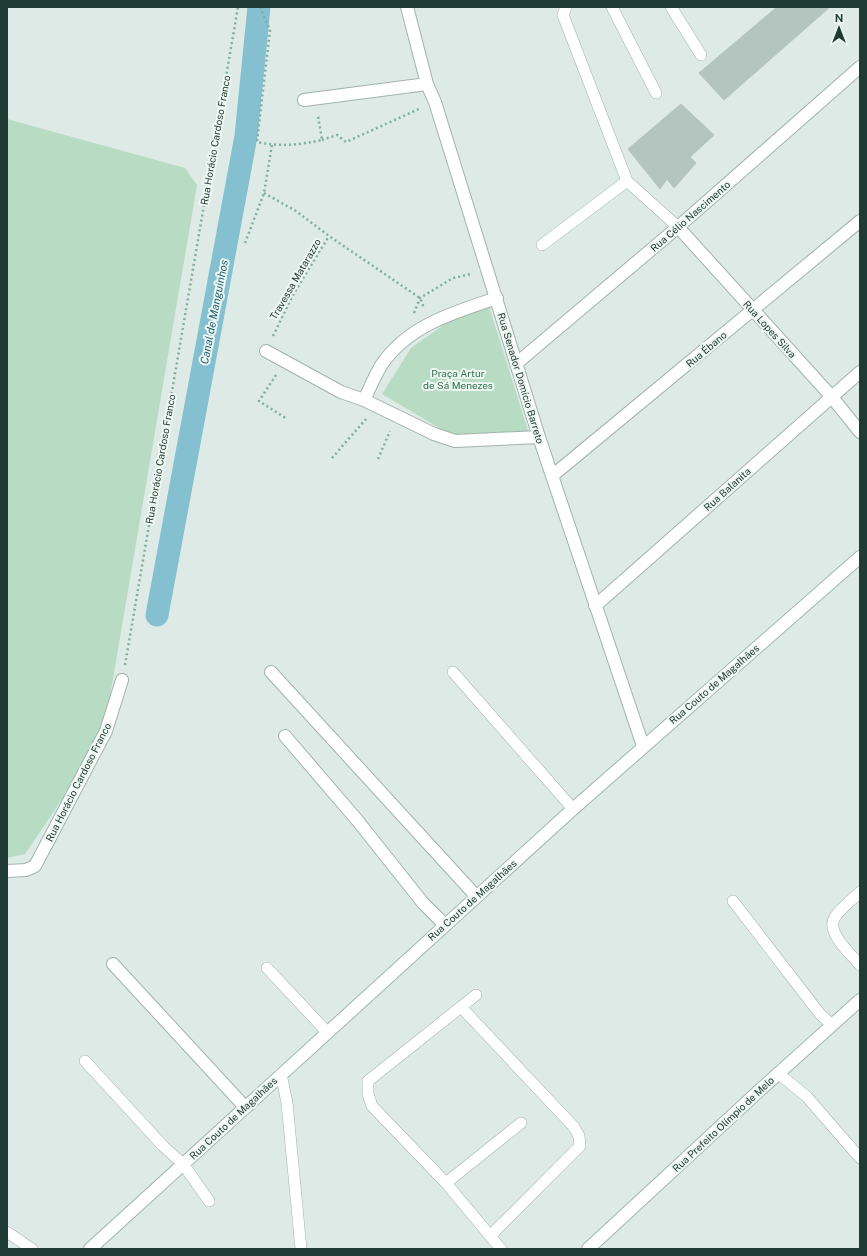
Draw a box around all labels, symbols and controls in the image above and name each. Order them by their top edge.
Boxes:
north arrow [819,8,859,48]
text: N [835,12,843,24]
street label: Rua Horácio Cardoso Franco [198,74,232,206]
street label: Rua Célio Nascimento [648,178,733,254]
street label: Travessa Matarazzo [267,236,323,322]
water label: Canal de Manguinhos [198,258,230,365]
street label: Rua Lopes Silva [741,298,799,360]
street label: Rua Senador Domício Barreto [495,311,547,445]
street label: Rua Ébano [683,328,729,369]
park label: Praça Artur de Sá Menezes [423,367,493,391]
street label: Rua Horácio Cardoso Franco [143,393,177,525]
street label: Rua Balanita [701,465,753,513]
street label: Rua Couto de Magalhães [667,642,761,726]
street label: Rua Horácio Cardoso Franco [43,720,113,843]
street label: Rua Couto de Magalhães [425,857,519,943]
street label: Rua Couto de Magalhães [187,1074,279,1162]
street label: Rua Prefeito Olímpio de Melo [670,1074,777,1174]

